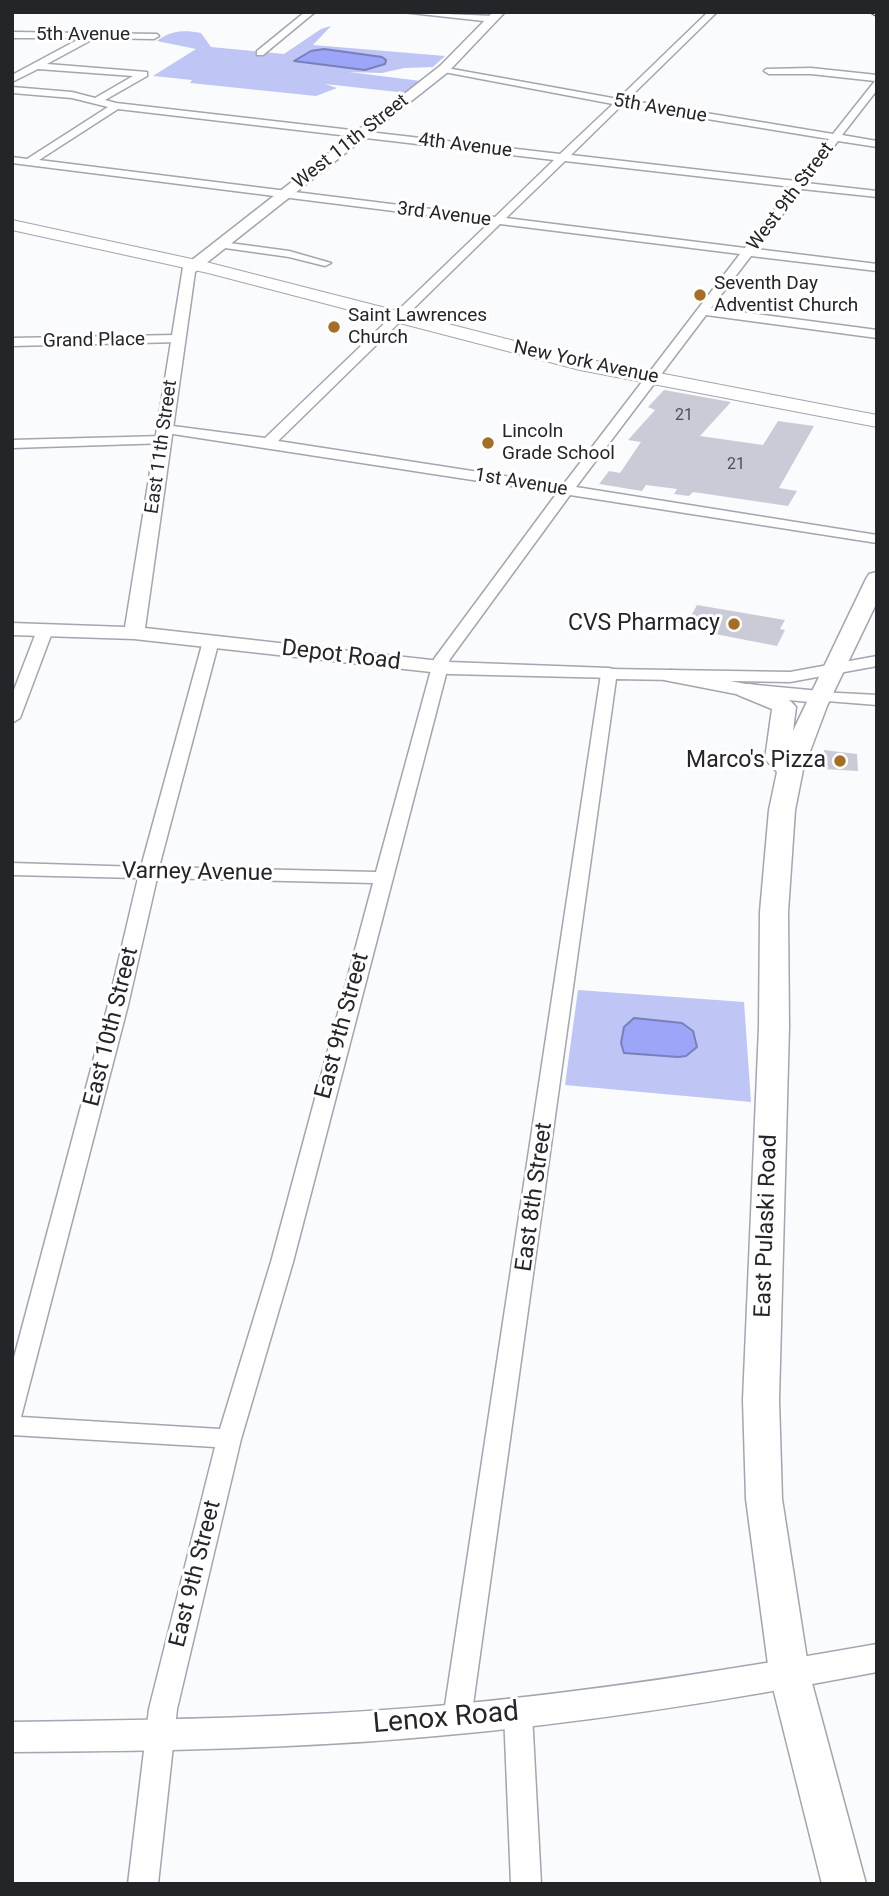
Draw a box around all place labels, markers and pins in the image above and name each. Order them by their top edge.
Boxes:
place label: Seventh Day Adventist Church [714,273,858,317]
marker: Seventh Day Adventist Church [692,287,708,303]
place label: Saint Lawrences Church [348,305,487,349]
marker: Saint Lawrences Church [326,319,342,335]
place label: Lincoln Grade School [502,421,615,465]
marker: Lincoln Grade School [480,435,496,451]
place label: CVS Pharmacy [568,610,720,638]
marker: CVS Pharmacy [726,616,742,632]
place label: Marco's Pizza [686,747,826,775]
marker: Marco's Pizza [832,753,848,769]

